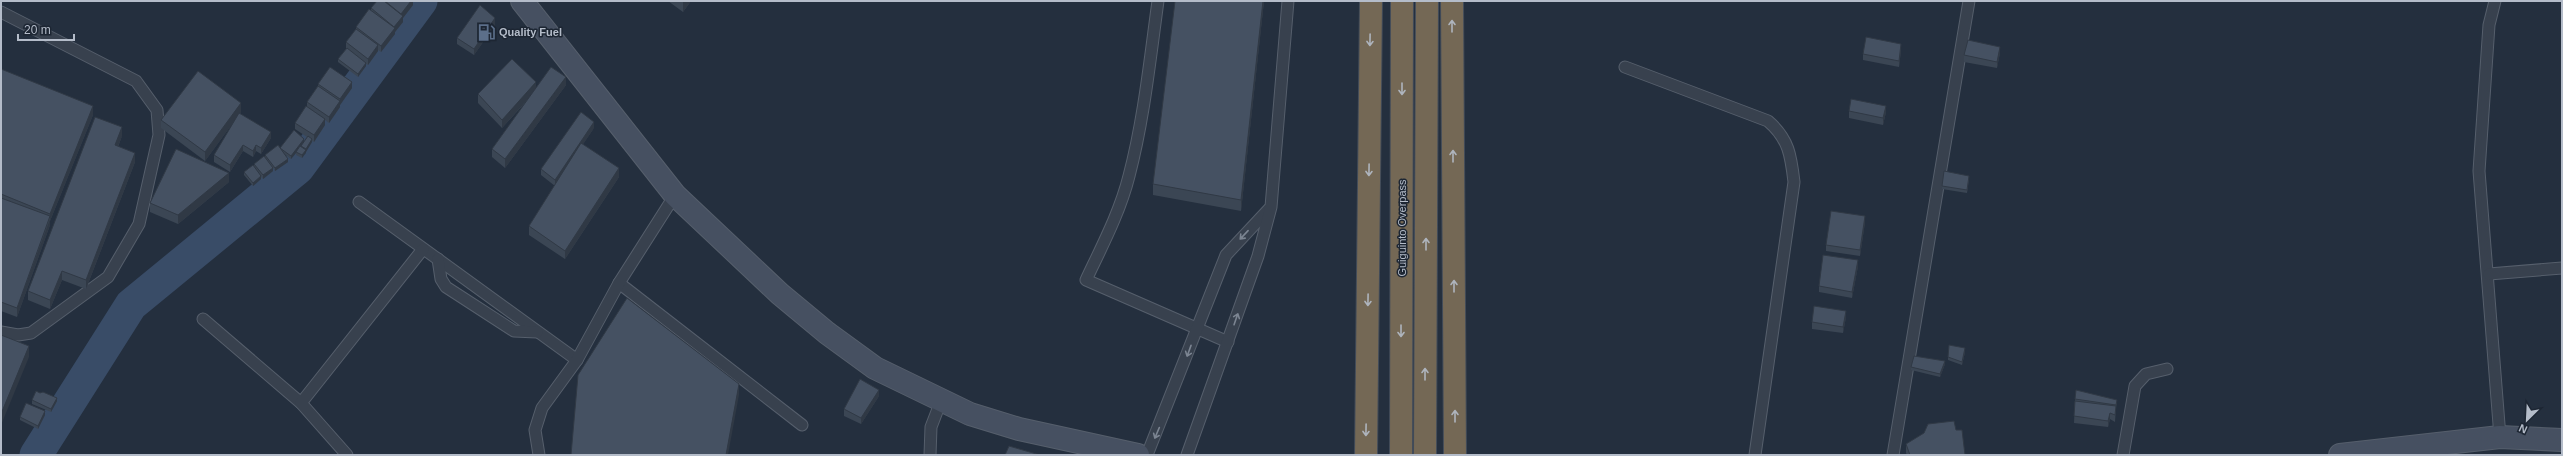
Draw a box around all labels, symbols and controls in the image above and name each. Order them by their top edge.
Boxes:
scale bar [18,16,74,42]
one-way arrow [1448,20,1456,33]
fuel station icon: Quality Fuel [476,22,496,42]
text: 20 m [24,23,51,37]
place label: Quality Fuel [499,26,562,38]
one-way arrow [1366,33,1374,46]
one-way arrow [1398,82,1406,95]
one-way arrow [1449,150,1457,163]
one-way arrow [1365,163,1373,176]
street label: Guiguinto Overpass [1396,179,1408,277]
one-way arrow [1240,230,1249,240]
one-way arrow [1422,238,1430,251]
one-way arrow [1450,280,1458,293]
one-way arrow [1364,293,1372,306]
one-way arrow [1233,313,1240,326]
one-way arrow [1397,324,1405,337]
one-way arrow [1184,345,1192,357]
one-way arrow [1421,368,1429,381]
north arrow [2507,400,2547,440]
one-way arrow [1451,410,1459,423]
text: N [2517,422,2529,436]
one-way arrow [1363,423,1370,436]
one-way arrow [1152,426,1160,438]

